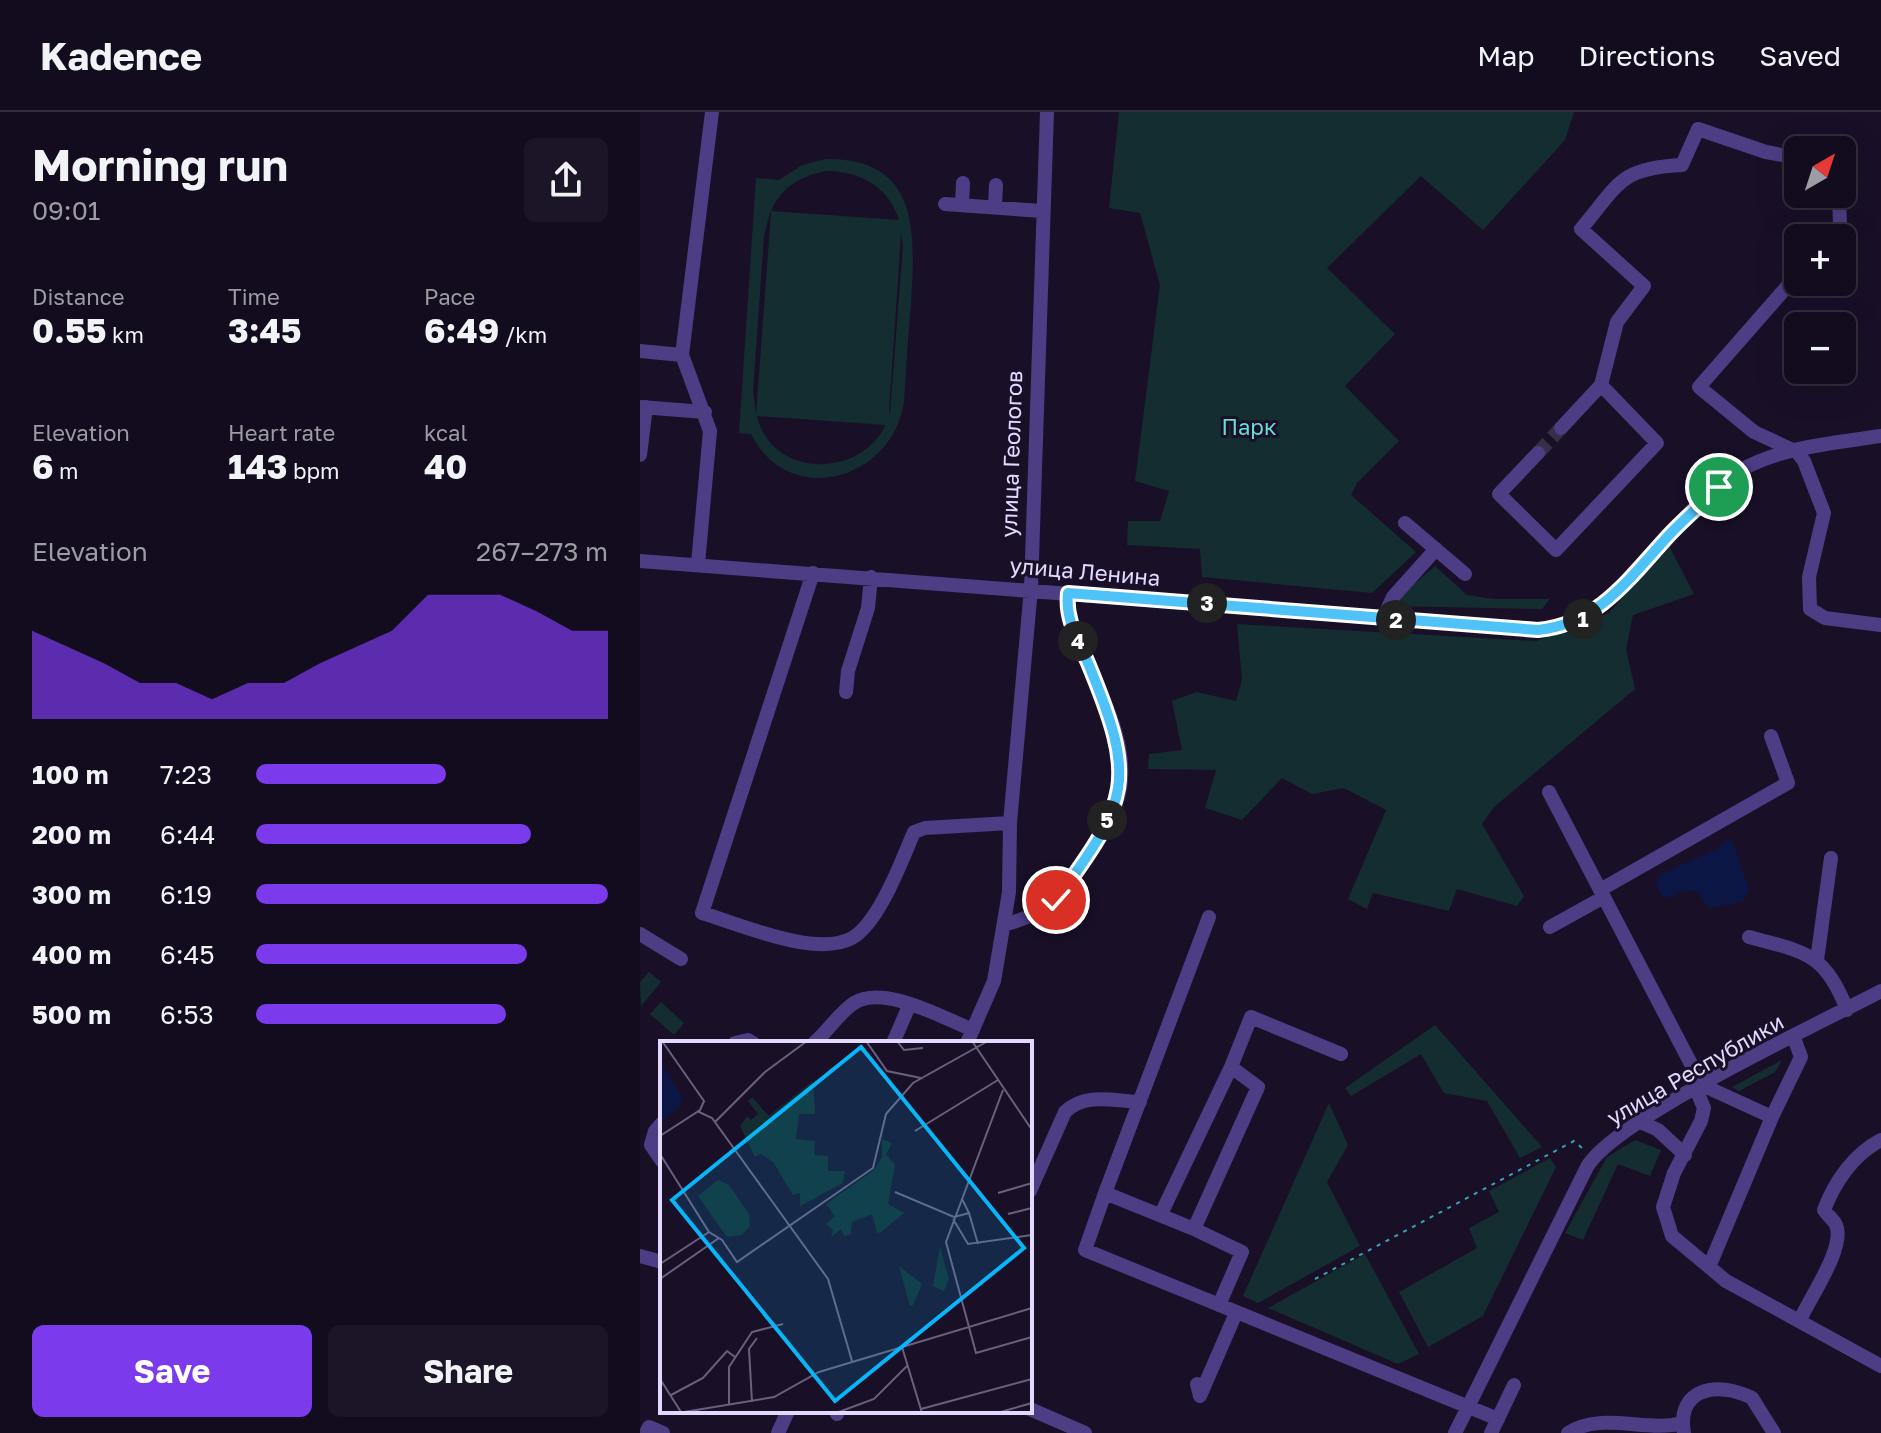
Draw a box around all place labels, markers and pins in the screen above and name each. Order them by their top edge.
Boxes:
pin [1685,453,1753,521]
pin: 3 [1187,583,1227,623]
pin: 1 [1563,599,1603,639]
pin: 2 [1376,600,1416,640]
pin: 4 [1058,621,1098,661]
pin: 5 [1087,800,1127,840]
pin [1022,866,1090,934]

